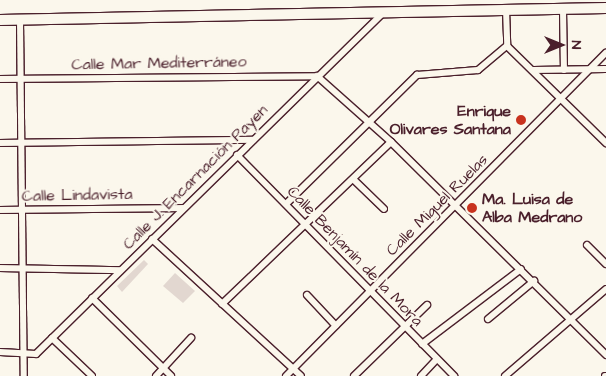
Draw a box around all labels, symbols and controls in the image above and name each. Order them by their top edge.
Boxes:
north arrow [536,20,586,70]
text: N [566,41,586,49]
street label: Calle Mar Mediterráneo [71,52,247,74]
street label: Calle J. Encarnación Payen [119,101,271,253]
place label: Enrique Olivares Santana [390,101,511,139]
marker: Enrique Olivares Santana [515,114,527,126]
street label: Calle Miguel Ruelas [382,150,492,260]
street label: Calle Benjamín de la Mora [283,182,427,330]
street label: Calle Lindavista [21,184,133,206]
place label: Ma. Luisa de Alba Medrano [482,189,582,227]
marker: Ma. Luisa de Alba Medrano [466,202,478,214]

